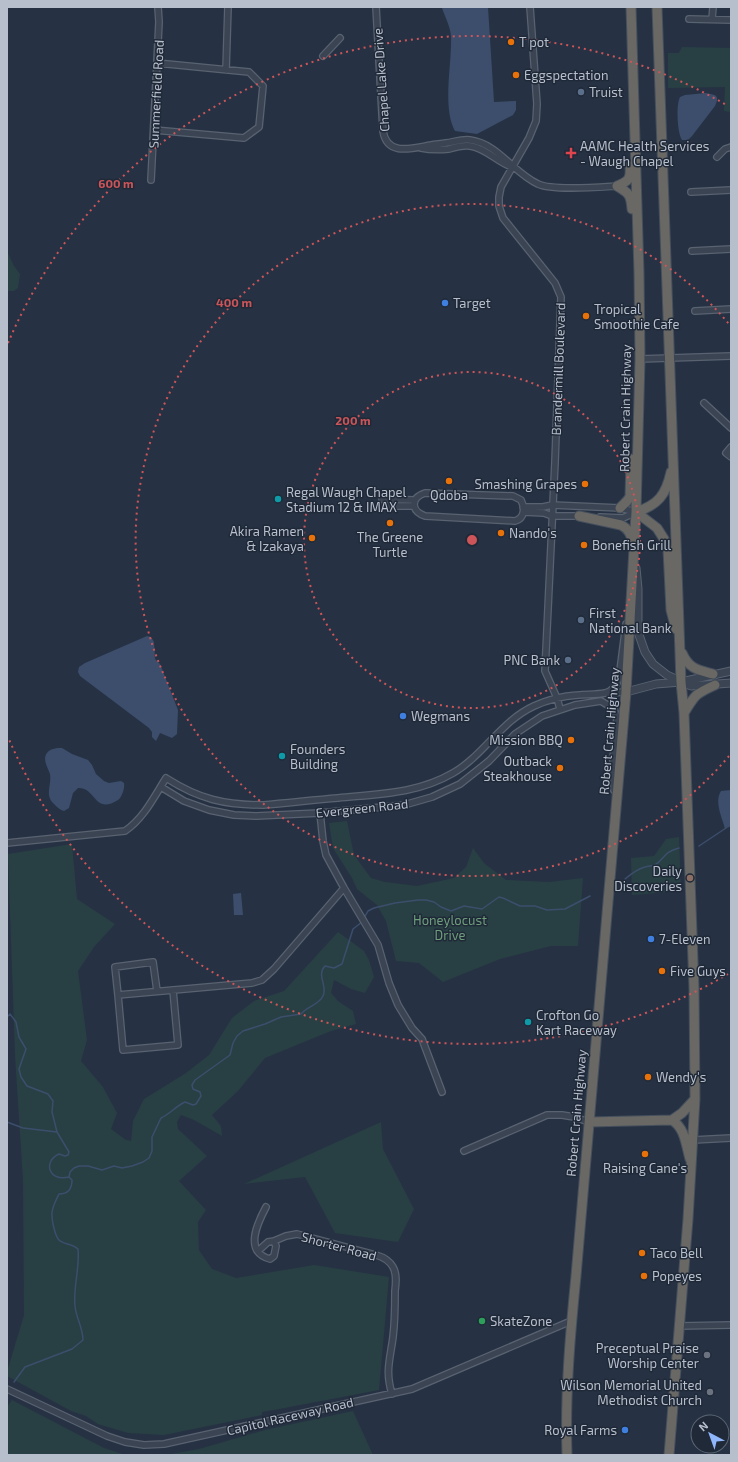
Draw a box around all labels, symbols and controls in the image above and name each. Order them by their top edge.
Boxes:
street label: Chapel Lake Drive [369,28,393,132]
place label: T pot [519,34,549,50]
marker: T pot [506,37,516,47]
street label: Summerfield Road [145,39,167,149]
place label: Eggspectation [524,67,608,83]
marker: Eggspectation [511,70,521,80]
place label: Truist [589,84,623,100]
marker: Truist [576,87,586,97]
place label: AAMC Health Services - Waugh Chapel [580,138,709,169]
marker: AAMC Health Services - Waugh Chapel [565,147,577,159]
text: 600 m [98,176,134,190]
text: 400 m [216,295,252,309]
place label: Target [453,295,491,311]
marker: Target [440,298,450,308]
place label: Tropical Smoothie Cafe [594,301,679,332]
street label: Brandermill Boulevard [548,302,568,436]
marker: Tropical Smoothie Cafe [581,311,591,321]
street label: Robert Crain Highway [616,344,634,472]
text: 200 m [335,413,371,427]
marker: Qdoba [444,476,454,486]
place label: Smashing Grapes [474,476,577,492]
marker: Smashing Grapes [580,479,590,489]
place label: Regal Waugh Chapel Stadium 12 & IMAX [286,484,407,515]
place label: Qdoba [430,487,468,503]
marker: Regal Waugh Chapel Stadium 12 & IMAX [273,494,283,504]
marker: The Greene Turtle [385,518,395,528]
place label: Akira Ramen & Izakaya [230,523,304,554]
place label: Nando's [509,525,557,541]
marker: Nando's [496,528,506,538]
place label: The Greene Turtle [357,529,423,560]
marker: Akira Ramen & Izakaya [307,533,317,543]
centre of rings [465,533,479,547]
place label: Bonefish Grill [592,537,671,553]
marker: Bonefish Grill [579,540,589,550]
place label: First National Bank [589,605,672,636]
marker: First National Bank [576,615,586,625]
place label: PNC Bank [503,652,560,668]
marker: PNC Bank [563,655,573,665]
street label: Robert Crain Highway [595,667,623,795]
place label: Wegmans [411,708,470,724]
marker: Wegmans [398,711,408,721]
place label: Mission BBQ [489,732,563,748]
marker: Mission BBQ [566,735,576,745]
place label: Founders Building [290,741,345,772]
marker: Founders Building [277,751,287,761]
place label: Outback Steakhouse [483,753,552,784]
marker: Outback Steakhouse [555,763,565,773]
street label: Evergreen Road [315,795,409,821]
place label: Daily Discoveries [614,863,682,894]
marker: Daily Discoveries [685,873,695,883]
park label: Honeylocust Drive [413,912,487,943]
place label: 7-Eleven [659,931,711,947]
marker: 7-Eleven [646,934,656,944]
place label: Five Guys [670,963,726,979]
marker: Five Guys [657,966,667,976]
place label: Crofton Go Kart Raceway [536,1007,617,1038]
marker: Crofton Go Kart Raceway [523,1017,533,1027]
street label: Robert Crain Highway [562,1049,590,1177]
place label: Wendy's [656,1069,706,1085]
marker: Wendy's [643,1072,653,1082]
marker: Raising Cane's [640,1149,650,1159]
place label: Raising Cane's [603,1160,687,1176]
street label: Shorter Road [300,1228,378,1264]
place label: Taco Bell [650,1245,703,1261]
marker: Taco Bell [637,1248,647,1258]
place label: Popeyes [652,1268,702,1284]
marker: Popeyes [639,1271,649,1281]
place label: SkateZone [490,1313,552,1329]
marker: SkateZone [477,1316,487,1326]
place label: Preceptual Praise Worship Center [596,1340,699,1371]
marker: Preceptual Praise Worship Center [702,1350,712,1360]
place label: Wilson Memorial United Methodist Church [560,1377,702,1408]
marker: Wilson Memorial United Methodist Church [705,1387,715,1397]
street label: Capitol Raceway Road [225,1394,355,1438]
north arrow [690,1414,730,1454]
text: N [696,1419,710,1434]
place label: Royal Farms [544,1422,617,1438]
marker: Royal Farms [620,1425,630,1435]

